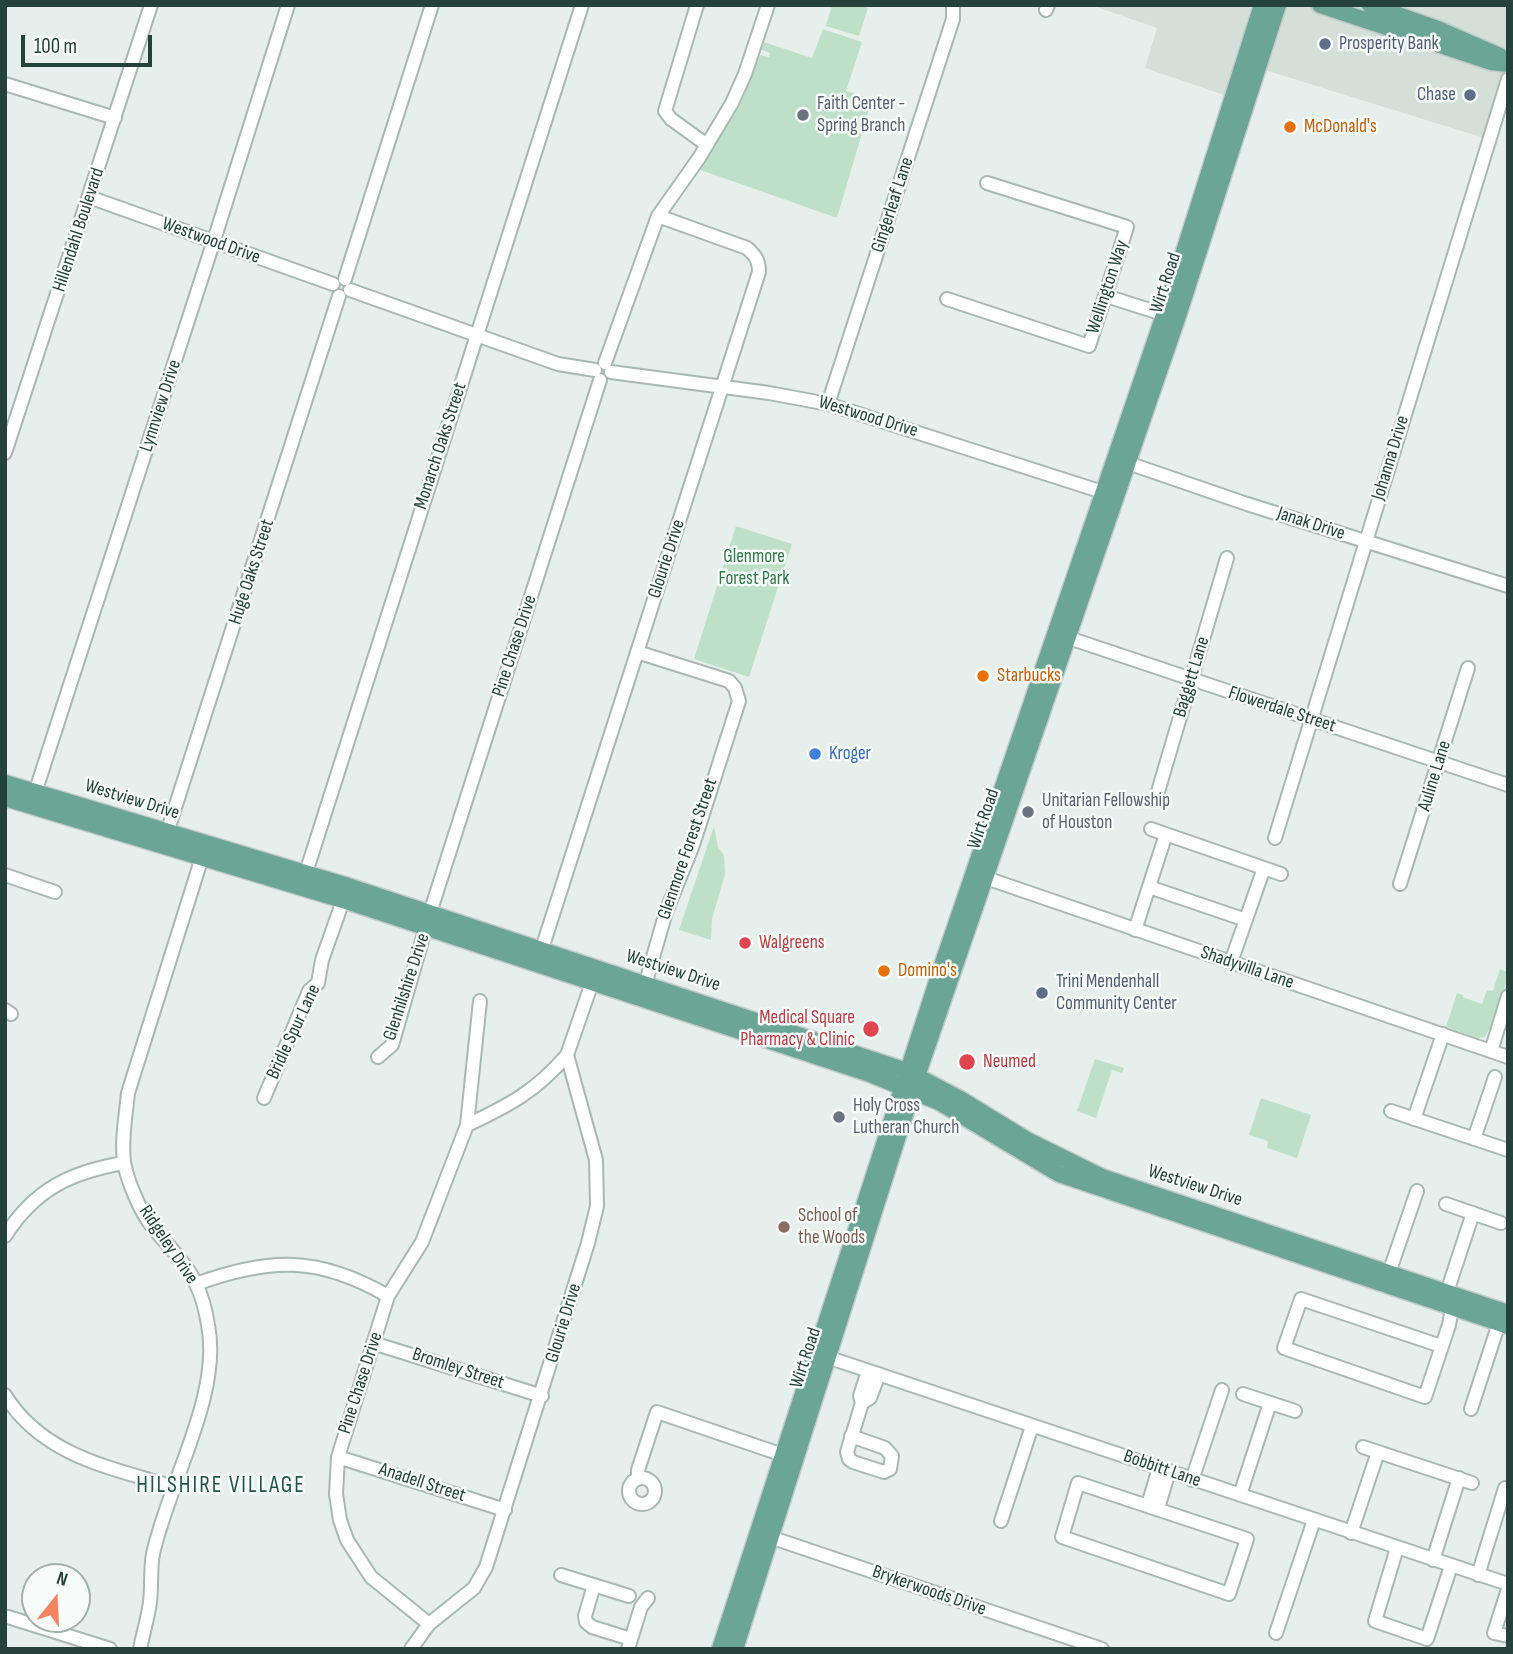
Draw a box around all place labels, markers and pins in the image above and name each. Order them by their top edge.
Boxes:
place label: Prosperity Bank [1339,33,1439,55]
marker: Prosperity Bank [1317,36,1333,52]
place label: Chase [1417,84,1456,106]
marker: Chase [1462,87,1478,103]
place label: Faith Center - Spring Branch [817,93,906,137]
marker: Faith Center - Spring Branch [795,107,811,123]
place label: McDonald's [1304,116,1377,138]
marker: McDonald's [1282,119,1298,135]
place label: Starbucks [997,665,1061,687]
marker: Starbucks [975,668,991,684]
place label: Kroger [829,743,871,765]
marker: Kroger [807,746,823,762]
place label: Unitarian Fellowship of Houston [1042,790,1170,834]
marker: Unitarian Fellowship of Houston [1020,804,1036,820]
place label: Walgreens [759,932,825,954]
marker: Walgreens [737,935,753,951]
place label: Domino's [898,960,957,982]
marker: Domino's [876,963,892,979]
place label: Trini Mendenhall Community Center [1056,971,1177,1015]
marker: Trini Mendenhall Community Center [1034,985,1050,1001]
place label: Medical Square Pharmacy & Clinic [740,1007,855,1051]
marker: Medical Square Pharmacy & Clinic [861,1019,881,1039]
place label: Neumed [983,1051,1036,1073]
marker: Neumed [957,1052,977,1072]
place label: Holy Cross Lutheran Church [853,1095,959,1139]
marker: Holy Cross Lutheran Church [831,1109,847,1125]
place label: School of the Woods [798,1205,865,1249]
marker: School of the Woods [776,1219,792,1235]

